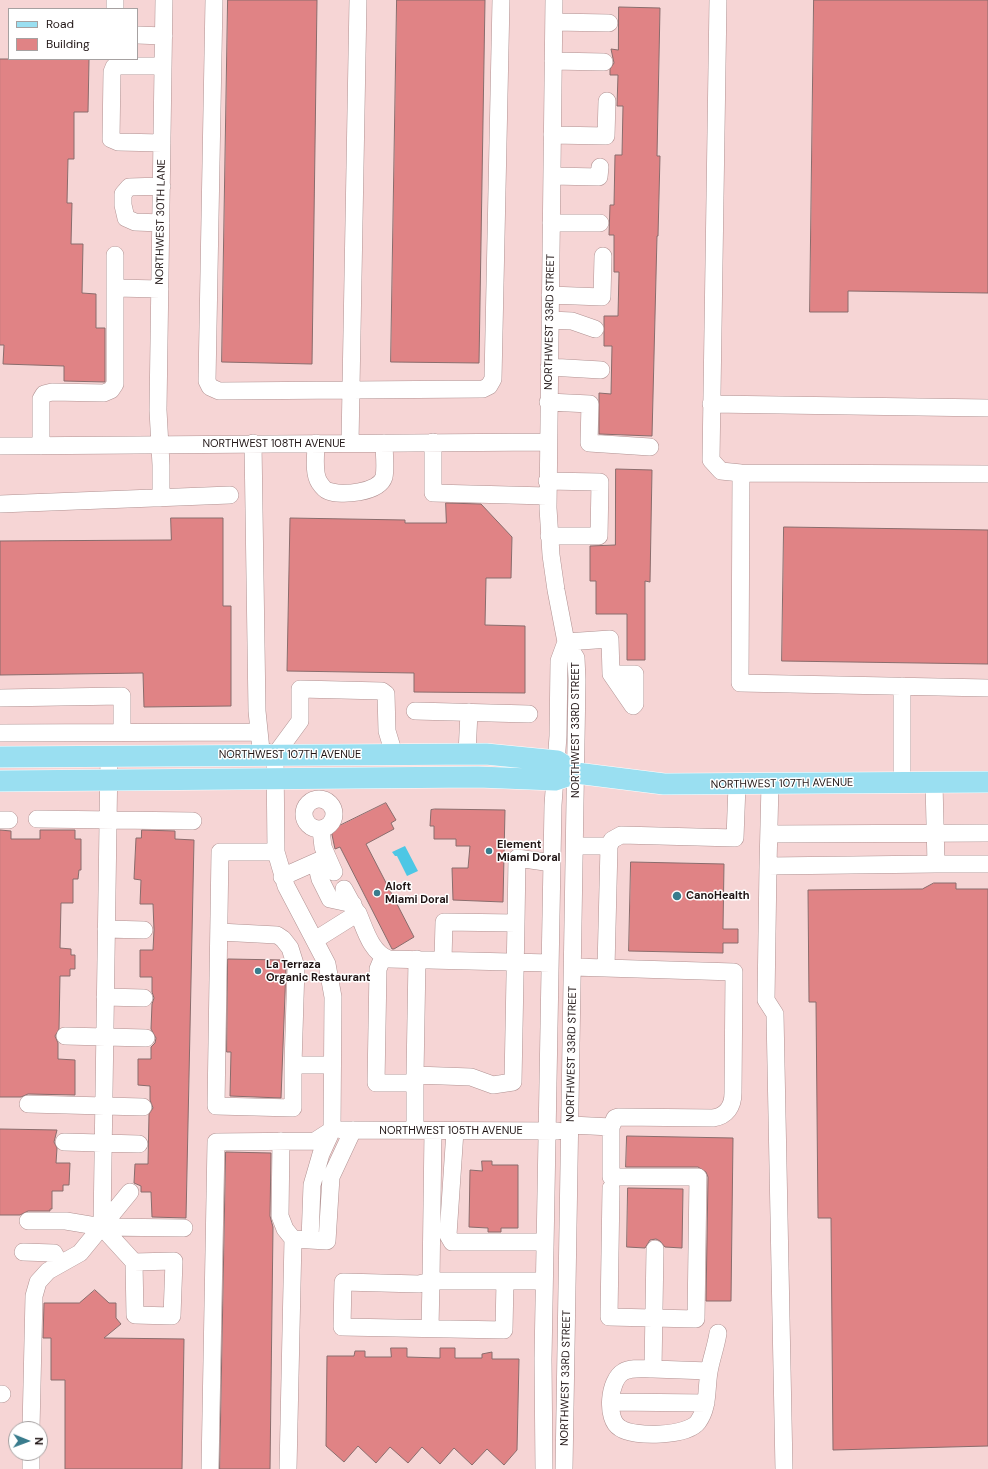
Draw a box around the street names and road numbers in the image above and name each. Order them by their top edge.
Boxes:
street label: NORTHWEST 30TH LANE [153,159,169,285]
street label: NORTHWEST 33RD STREET [542,254,558,390]
street label: NORTHWEST 108TH AVENUE [202,437,346,451]
street label: NORTHWEST 33RD STREET [569,662,583,798]
street label: NORTHWEST 107TH AVENUE [219,748,361,762]
street label: NORTHWEST 107TH AVENUE [711,776,853,792]
street label: NORTHWEST 33RD STREET [564,986,580,1122]
street label: NORTHWEST 105TH AVENUE [379,1124,523,1138]
street label: NORTHWEST 33RD STREET [558,1310,574,1446]

